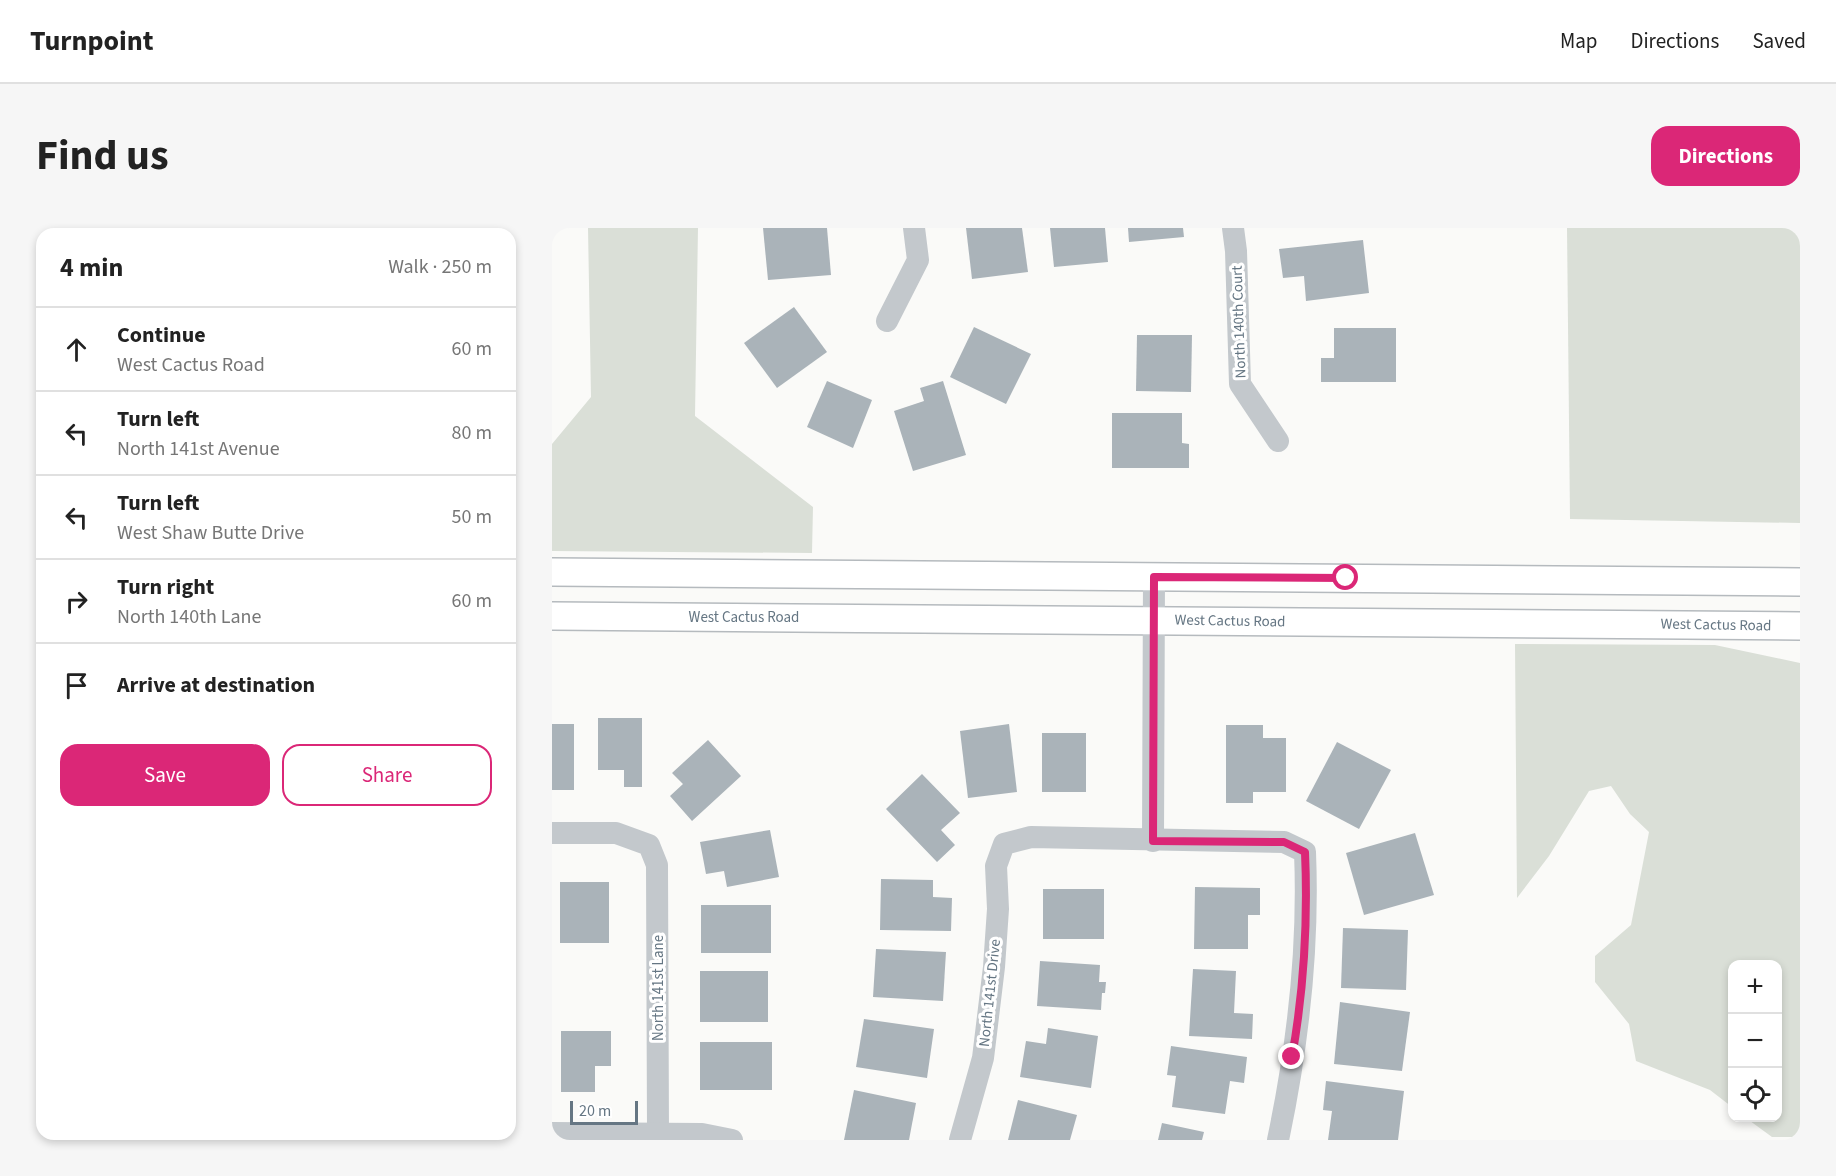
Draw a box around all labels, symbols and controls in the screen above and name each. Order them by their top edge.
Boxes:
text: Turnpoint [30,21,154,61]
text: Map [1560,26,1598,56]
text: Directions [1631,26,1719,56]
text: Saved [1752,26,1806,56]
text: Find us [36,126,169,186]
button: Directions [1651,126,1800,186]
text: 4 min [60,249,123,286]
text: Walk · 250 m [388,253,492,281]
street label: North 140th Court [1227,265,1251,379]
text: Continue [117,319,206,351]
icon: ahead [60,333,93,366]
text: 60 m [452,335,492,363]
text: West Cactus Road [117,351,265,379]
text: Turn left [117,403,199,435]
icon: left [60,417,93,450]
text: 80 m [452,419,492,447]
text: North 141st Avenue [117,435,280,463]
text: Turn left [117,487,199,519]
icon: left [60,501,93,534]
text: 50 m [452,503,492,531]
text: West Shaw Butte Drive [117,519,304,547]
route start [1332,564,1358,590]
text: Turn right [117,571,214,603]
icon: right [60,585,93,618]
text: 60 m [452,587,492,615]
text: North 140th Lane [117,603,261,631]
street label: West Cactus Road [689,607,799,628]
street label: West Cactus Road [1174,610,1286,632]
street label: West Cactus Road [1660,614,1772,636]
icon: arrive [60,669,93,702]
text: Arrive at destination [117,669,315,701]
button: Save [60,744,270,806]
button: Share [282,744,492,806]
street label: North 141st Lane [648,935,669,1041]
street label: North 141st Drive [974,938,1006,1048]
map controls [1728,960,1782,1122]
button: + [1728,960,1782,1014]
button: − [1728,1014,1782,1068]
route end [1278,1043,1304,1069]
button: locate [1728,1068,1782,1122]
scale bar [570,1098,638,1126]
text: 20 m [579,1100,611,1122]

